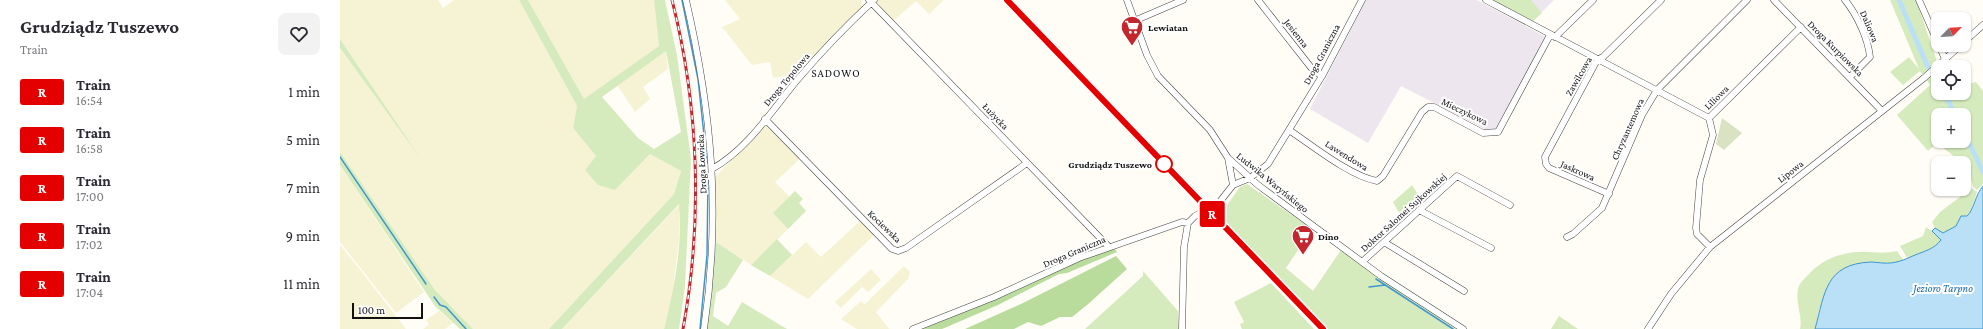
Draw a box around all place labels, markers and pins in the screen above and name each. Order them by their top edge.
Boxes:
supermarket icon: Lewiatan [1119,14,1145,47]
place label: Lewiatan [1148,22,1188,33]
marker: Grudziądz Tuszewo [1155,155,1173,173]
place label: Grudziądz Tuszewo [1068,159,1152,170]
supermarket icon: Dino [1290,223,1316,256]
place label: Dino [1318,231,1339,242]

